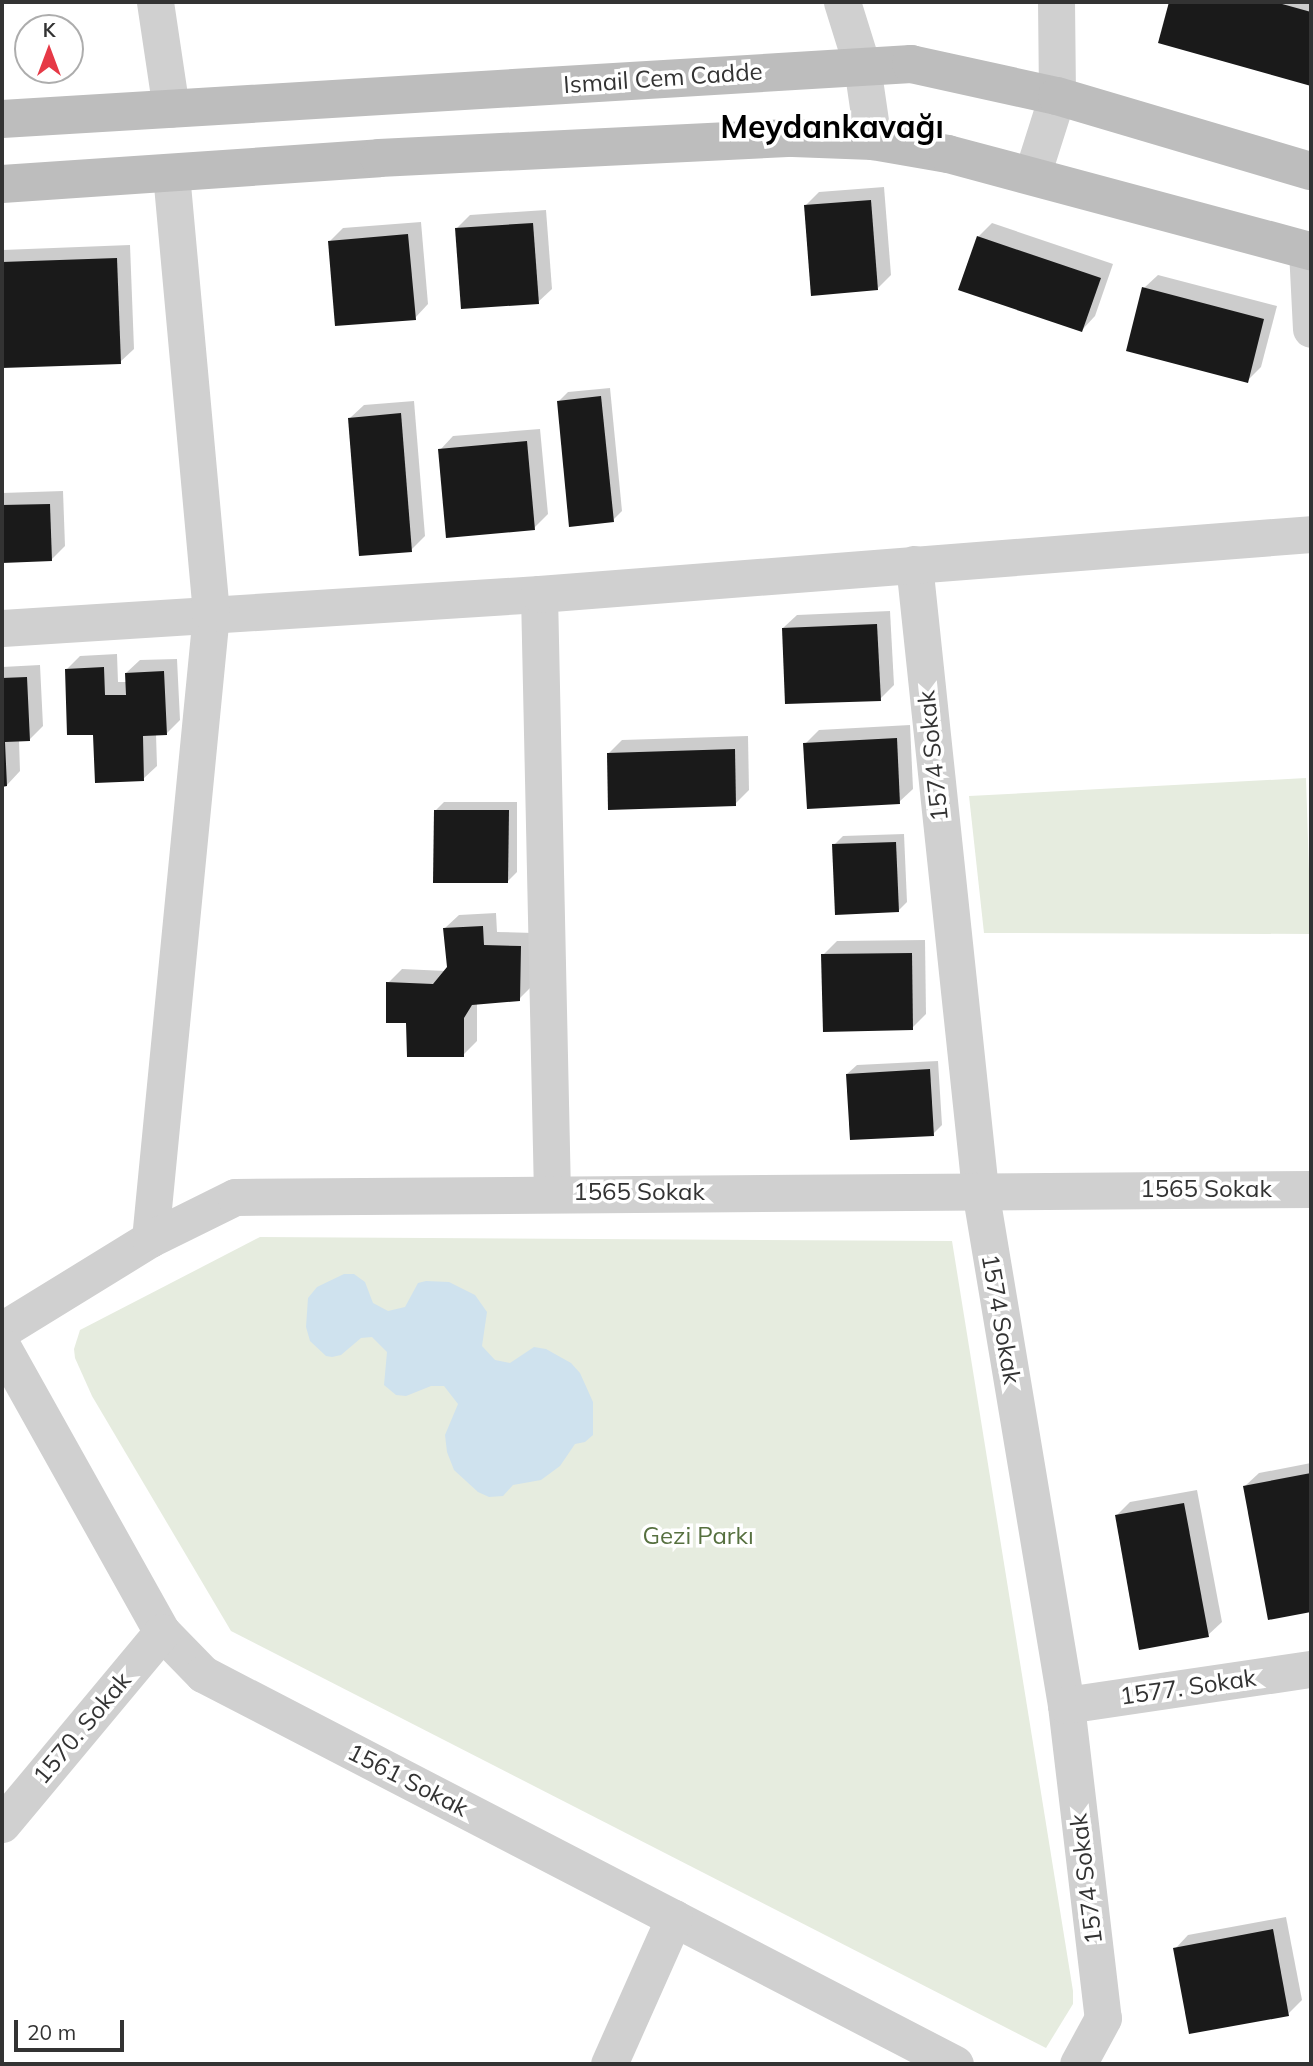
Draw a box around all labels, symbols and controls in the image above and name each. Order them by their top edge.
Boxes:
north arrow [14,14,84,84]
text: K [43,18,55,42]
street label: Ismail Cem Cadde [562,57,764,99]
district label: Meydankavağı [720,107,944,145]
street label: 1574 Sokak [912,689,954,823]
street label: 1565 Sokak [1140,1175,1272,1203]
street label: 1565 Sokak [573,1178,705,1206]
street label: 1574 Sokak [975,1252,1027,1386]
park label: Gezi Parkı [642,1522,754,1550]
street label: 1577. Sokak [1118,1663,1258,1711]
street label: 1570. Sokak [27,1666,137,1790]
street label: 1561 Sokak [343,1737,473,1823]
street label: 1574 Sokak [1064,1812,1108,1946]
scale bar [18,2007,128,2050]
text: 20 m [27,2019,76,2045]

